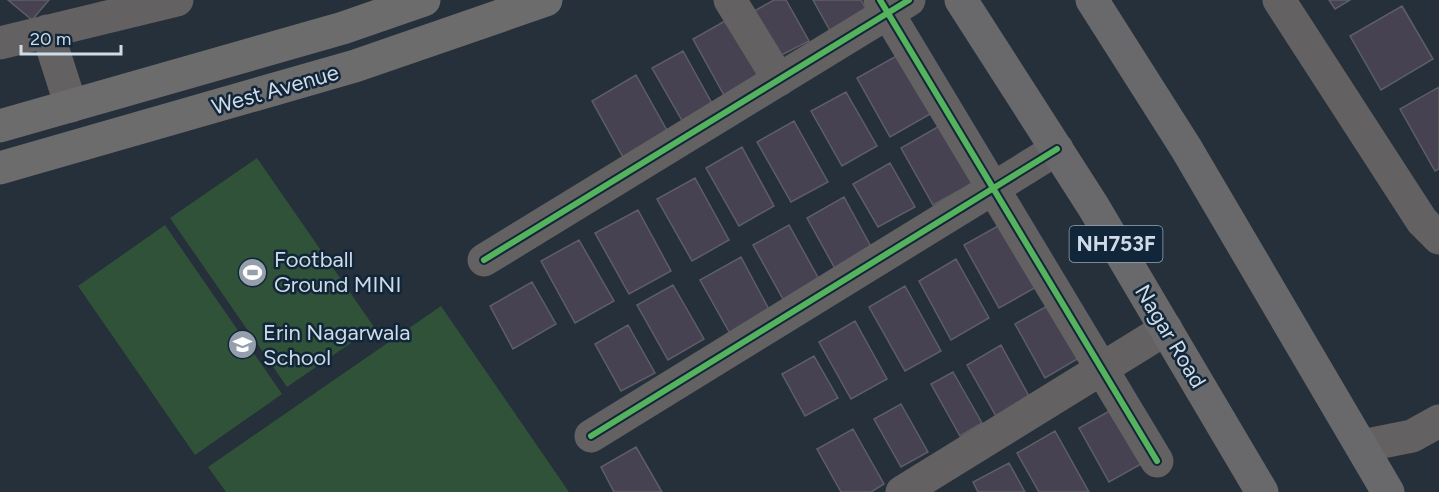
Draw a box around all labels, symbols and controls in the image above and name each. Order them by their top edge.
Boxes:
scale bar [21,18,122,56]
text: 20 m [30,28,71,50]
street label: West Avenue [209,58,342,120]
road number: NH753F [1070,226,1162,262]
place label: Football Ground MINI [274,246,401,298]
sports icon: Football Ground MINI [237,256,269,288]
street label: Nagar Road [1129,280,1212,393]
place label: Erin Nagarwala School [263,319,410,371]
school or university icon: Erin Nagarwala School [226,329,258,361]

